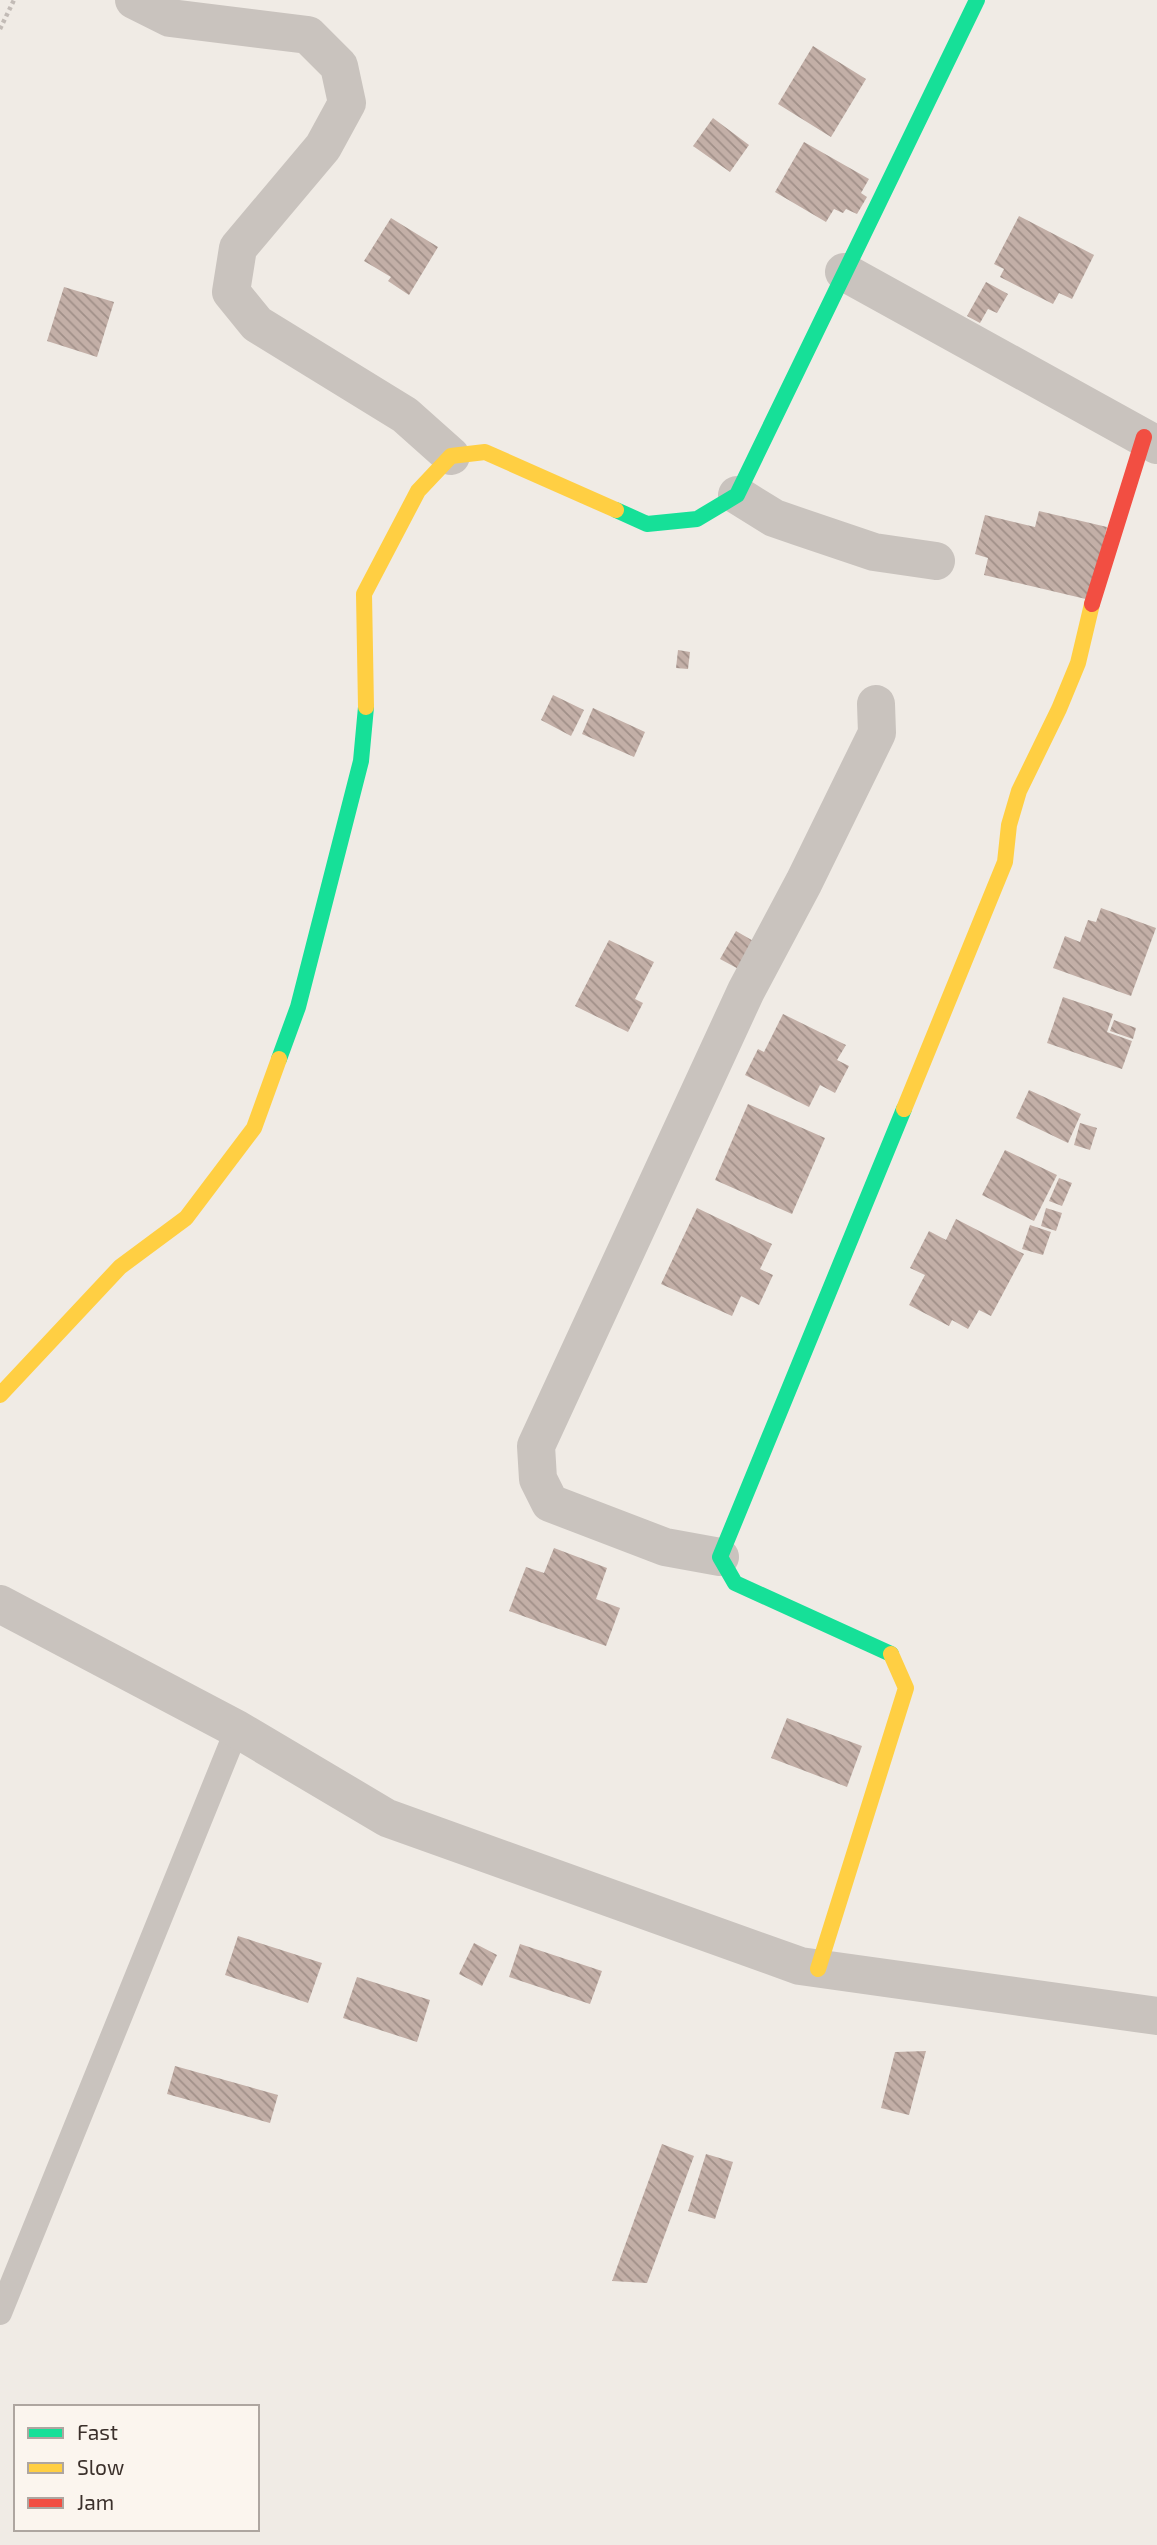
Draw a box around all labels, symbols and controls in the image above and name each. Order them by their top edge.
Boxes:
legend [14,2405,259,2531]
text: Fast [77,2419,118,2444]
text: Slow [77,2454,124,2479]
text: Jam [77,2489,114,2514]

